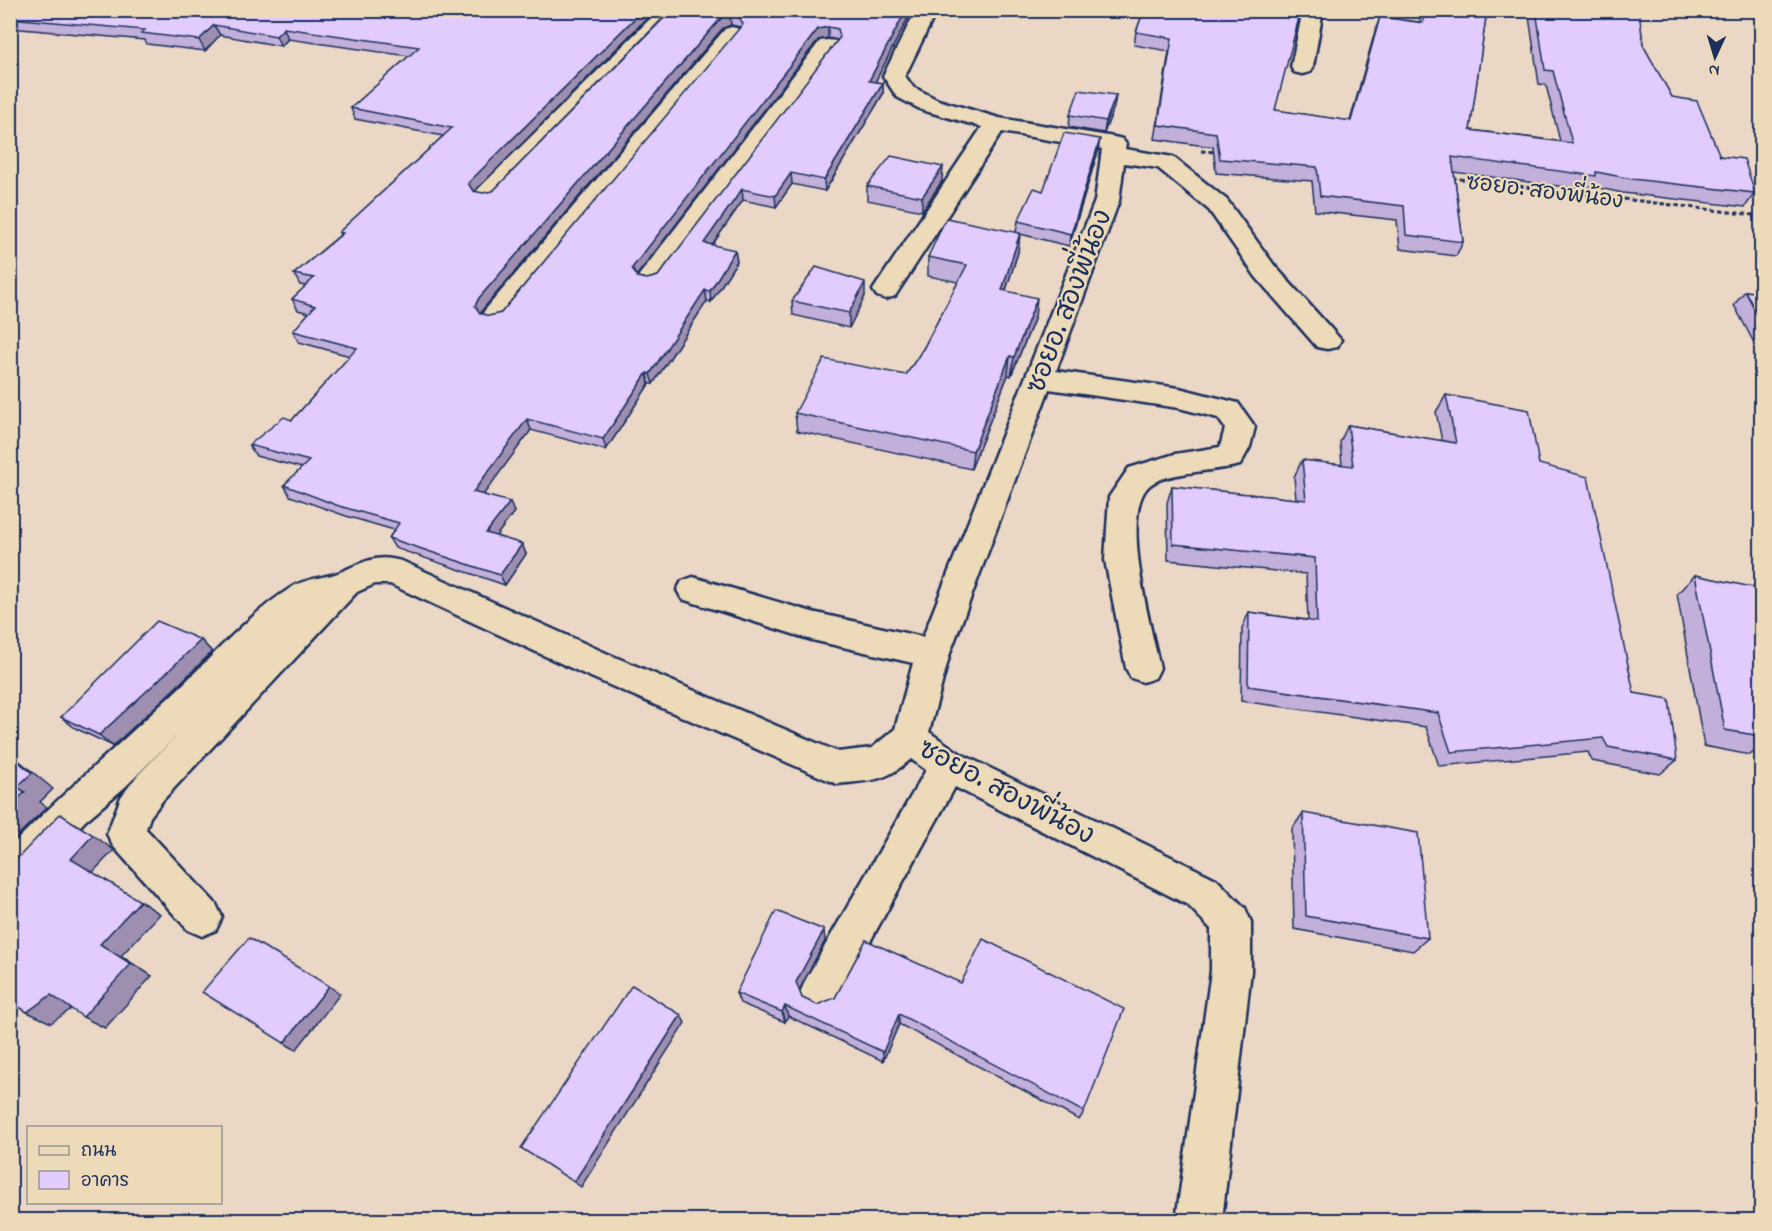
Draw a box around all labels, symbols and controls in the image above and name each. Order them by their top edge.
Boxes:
north arrow [1685,27,1745,87]
text: N [1708,58,1720,82]
street label: ซอยอ. สองพี่น้อง [1464,161,1626,218]
street label: ซอยอ. สองพี่น้อง [1010,201,1123,399]
street label: ซอยอ. สองพี่น้อง [911,723,1104,856]
legend [27,1126,222,1204]
text: ถนน [81,1139,116,1165]
text: อาคาร [81,1169,129,1195]

